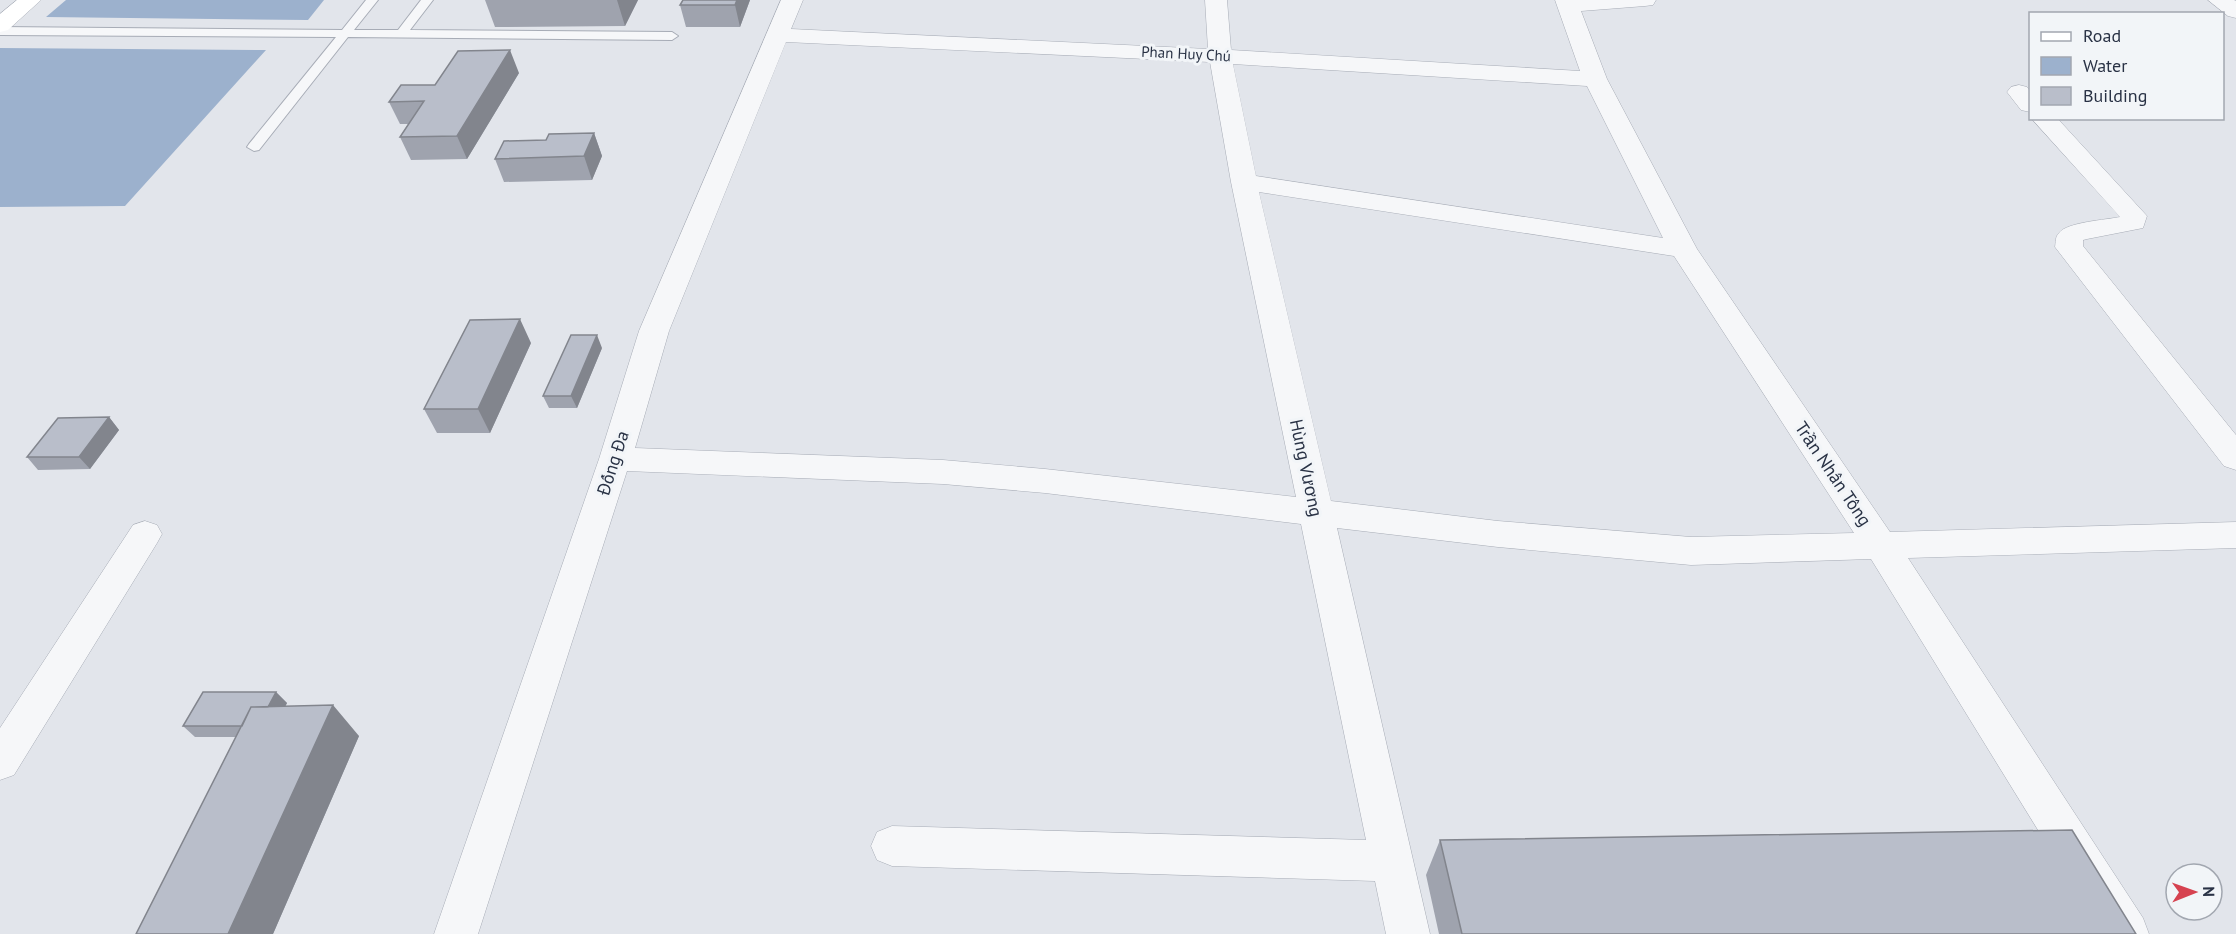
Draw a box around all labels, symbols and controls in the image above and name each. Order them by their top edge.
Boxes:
legend [2029,12,2224,120]
text: Road [2083,24,2121,47]
street label: Phan Huy Chú [1141,42,1231,65]
text: Water [2083,54,2127,77]
text: Building [2083,84,2147,107]
street label: Hùng Vương [1285,417,1328,519]
street label: Trần Nhân Tông [1790,417,1877,530]
street label: Đống Đa [591,428,634,499]
north arrow [2164,862,2224,922]
text: N [2199,886,2219,897]

